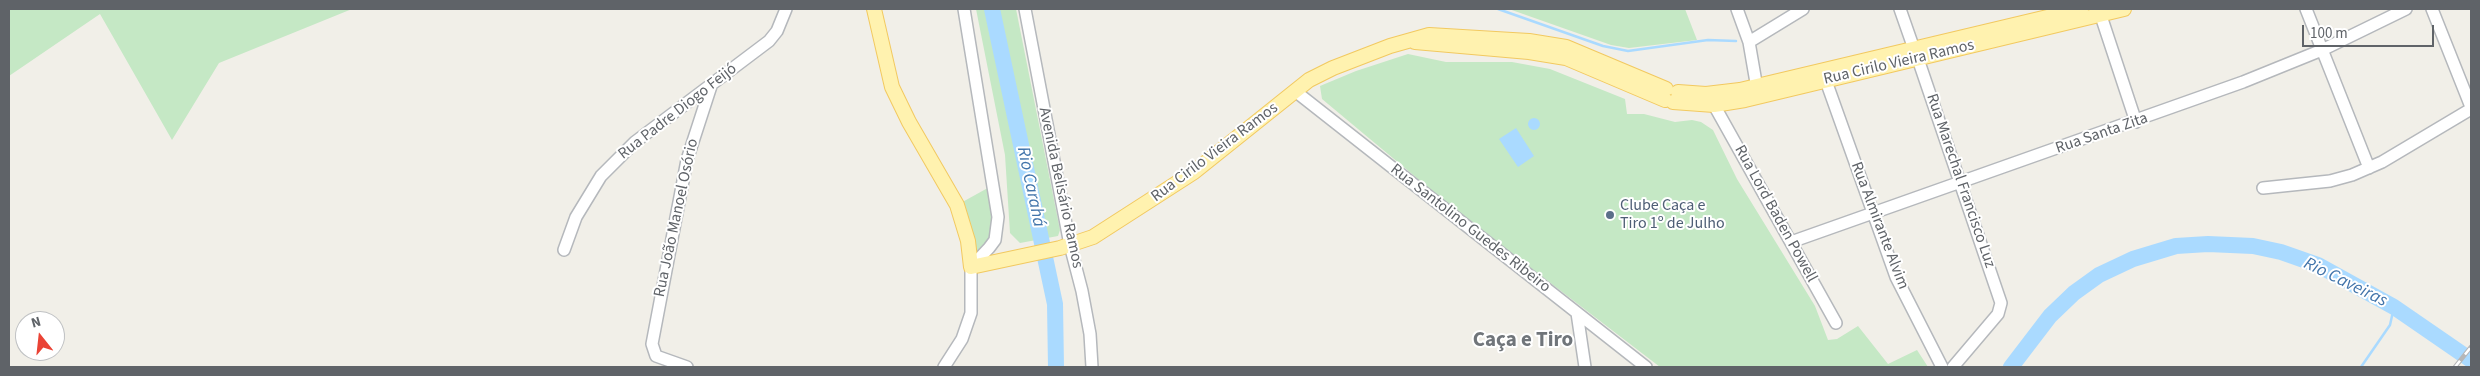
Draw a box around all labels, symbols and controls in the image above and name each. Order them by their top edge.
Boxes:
scale bar [2305,15,2438,47]
text: 100 m [2310,23,2348,44]
street label: Rua Cirilo Vieira Ramos [1822,36,1976,90]
street label: Rua Padre Diogo Feijó [615,60,741,164]
street label: Rua Marechal Francisco Luz [1921,91,1999,271]
street label: Rua Cirilo Vieira Ramos [1148,99,1282,207]
street label: Avenida Belisário Ramos [1034,106,1086,270]
street label: Rua Santa Zita [2053,109,2151,159]
street label: Rua João Manoel Osório [651,137,703,299]
street label: Rua Lord Baden Powell [1729,142,1821,286]
water label: Rio Carahá [1011,145,1049,229]
street label: Rua Santolino Guedes Ribeiro [1386,160,1554,298]
street label: Rua Almirante Alvim [1846,160,1912,292]
place label: Clube Caça e Tiro 1º de Julho [1620,196,1725,234]
marker: Clube Caça e Tiro 1º de Julho [1604,209,1616,221]
water label: Rio Caveiras [2300,253,2390,313]
north arrow [15,311,65,361]
text: N [29,312,43,333]
district label: Caça e Tiro [1473,328,1573,354]

